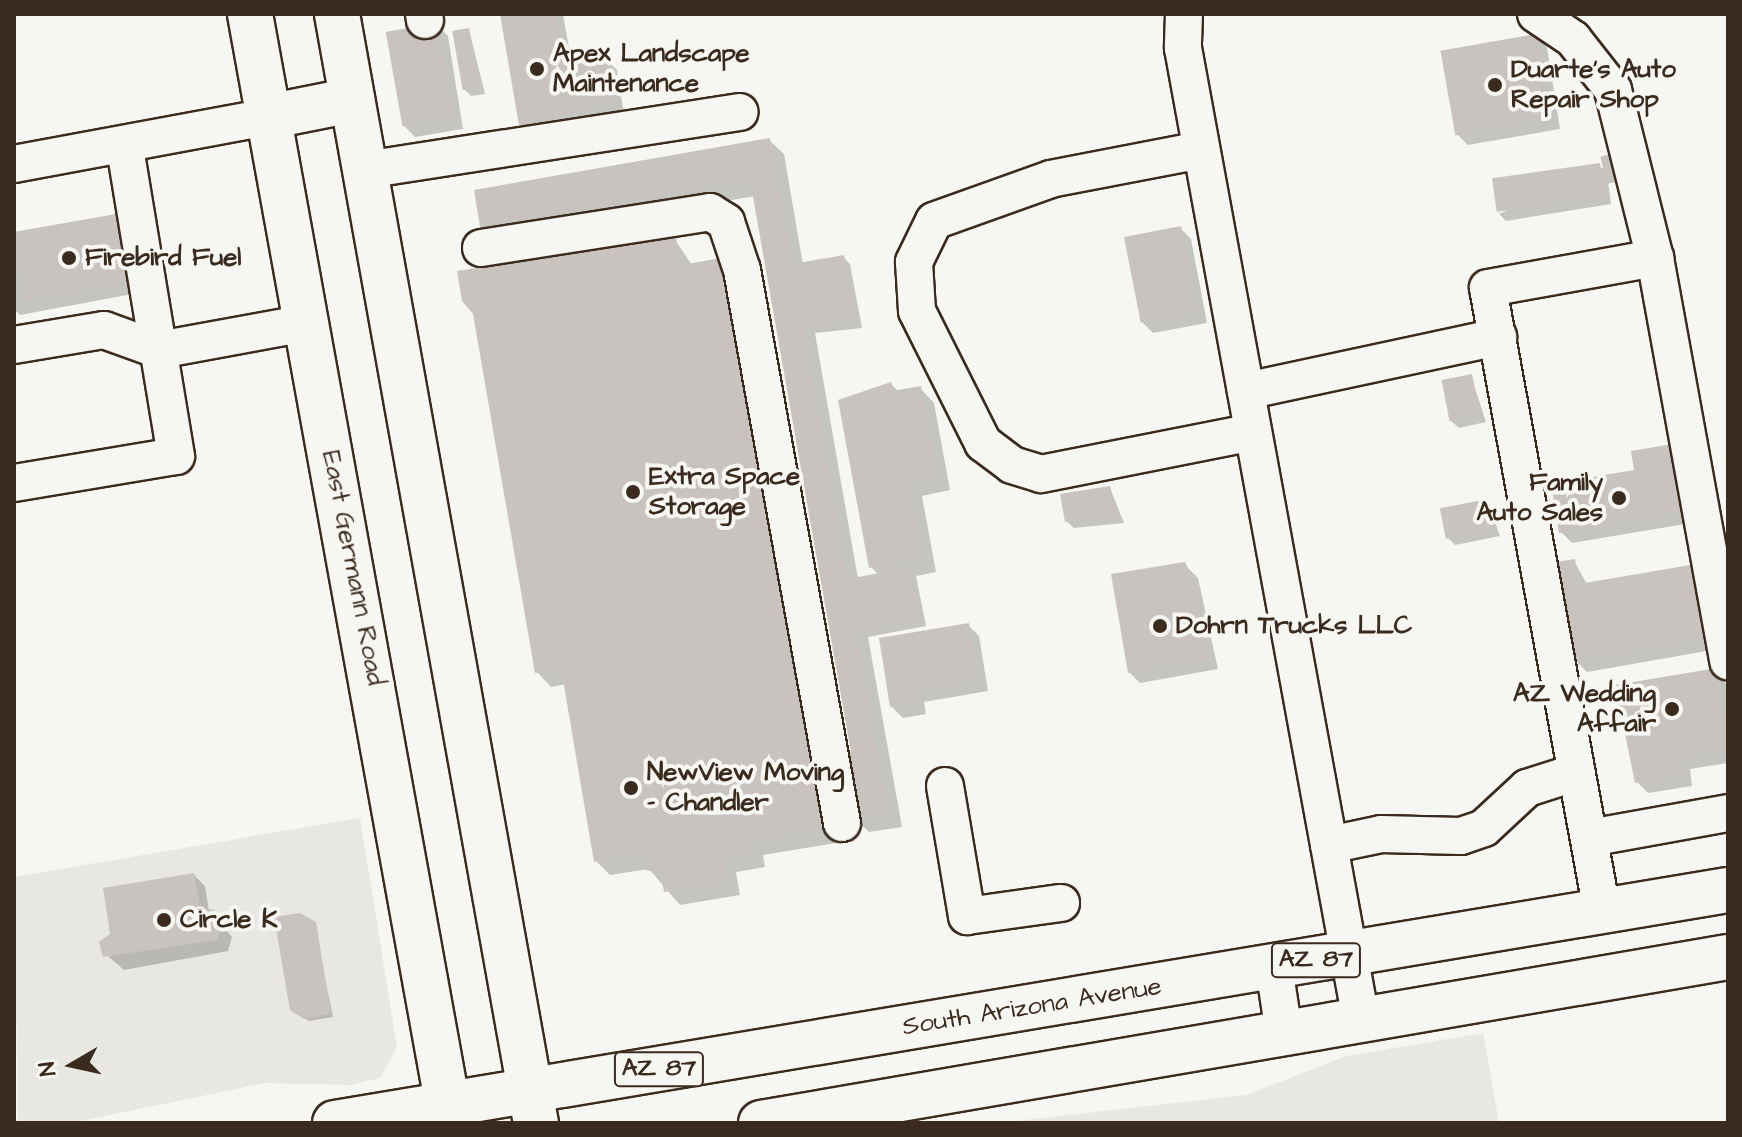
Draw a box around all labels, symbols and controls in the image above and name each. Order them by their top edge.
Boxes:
place label: Apex Landscape Maintenance [553,38,750,100]
place label: Duarte's Auto Repair Shop [1511,54,1676,116]
marker: Apex Landscape Maintenance [528,60,546,78]
marker: Duarte's Auto Repair Shop [1486,76,1504,94]
place label: Firebird Fuel [85,242,241,274]
marker: Firebird Fuel [60,249,78,267]
street label: East Germann Road [315,448,391,688]
place label: Extra Space Storage [649,461,800,522]
place label: Family Auto Sales [1476,467,1603,528]
marker: Extra Space Storage [624,483,642,501]
marker: Family Auto Sales [1610,489,1628,507]
place label: Dohrn Trucks LLC [1176,610,1412,642]
marker: Dohrn Trucks LLC [1151,617,1169,635]
place label: AZ Wedding Affair [1513,678,1656,740]
marker: AZ Wedding Affair [1663,700,1681,718]
place label: NewView Moving - Chandler [647,757,844,818]
marker: NewView Moving - Chandler [622,779,640,797]
place label: Circle K [180,904,277,936]
marker: Circle K [155,911,173,929]
road number: AZ 87 [1270,940,1362,980]
street label: South Arizona Avenue [900,971,1164,1043]
north arrow [32,1025,112,1105]
road number: AZ 87 [613,1049,705,1089]
text: N [31,1060,64,1078]

